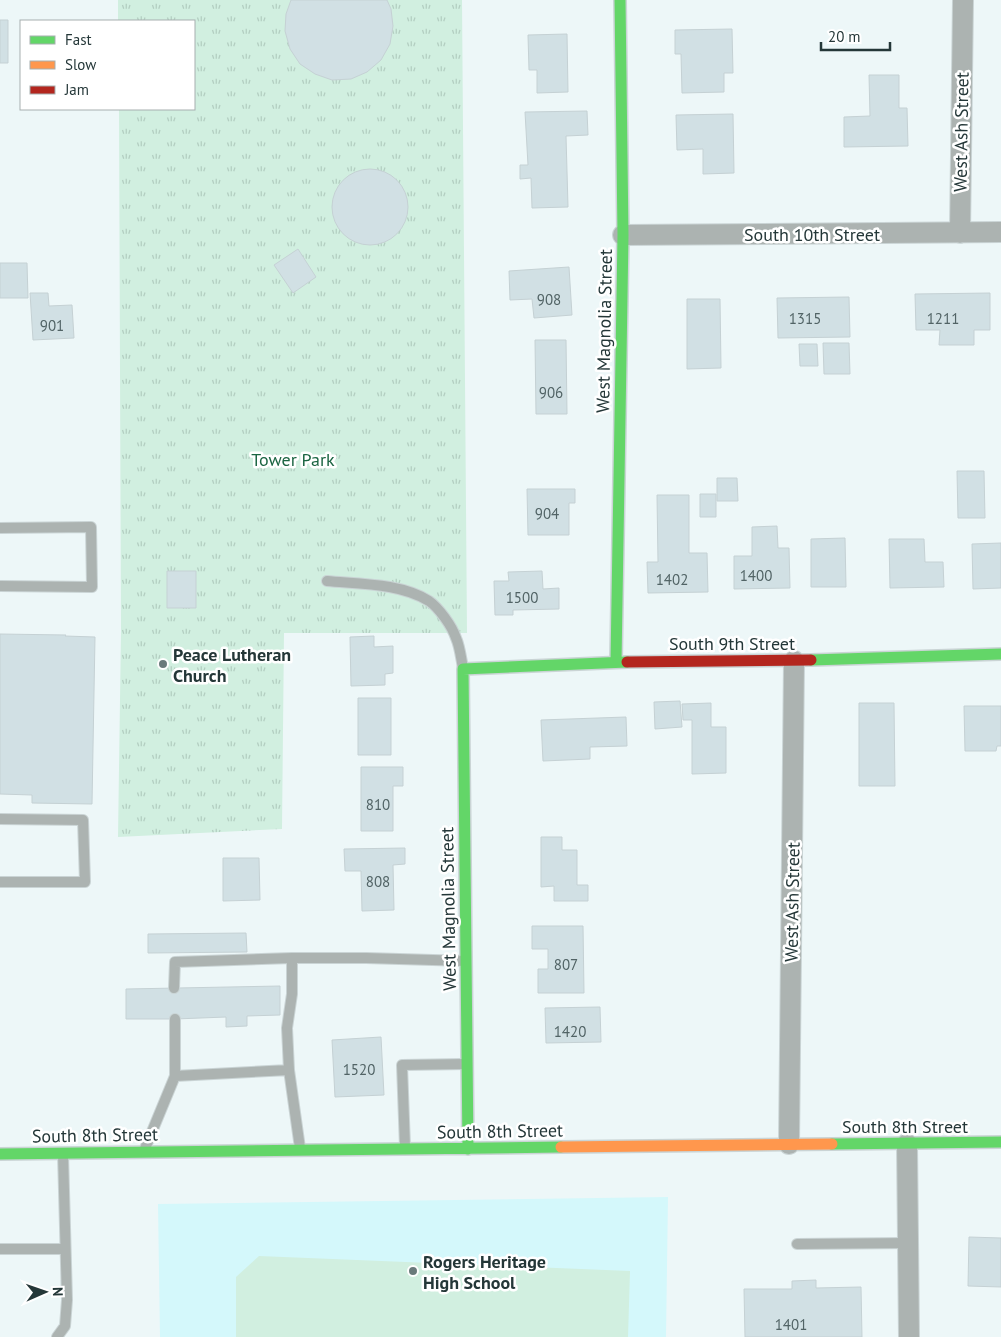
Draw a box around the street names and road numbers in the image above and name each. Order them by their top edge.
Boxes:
street label: West Ash Street [948,72,974,192]
street label: South 10th Street [744,223,880,246]
street label: West Magnolia Street [591,249,617,413]
street label: South 9th Street [669,632,795,655]
street label: West Magnolia Street [435,827,461,991]
street label: West Ash Street [779,842,805,962]
street label: South 8th Street [842,1115,968,1138]
street label: South 8th Street [437,1118,563,1144]
street label: South 8th Street [32,1122,158,1148]

